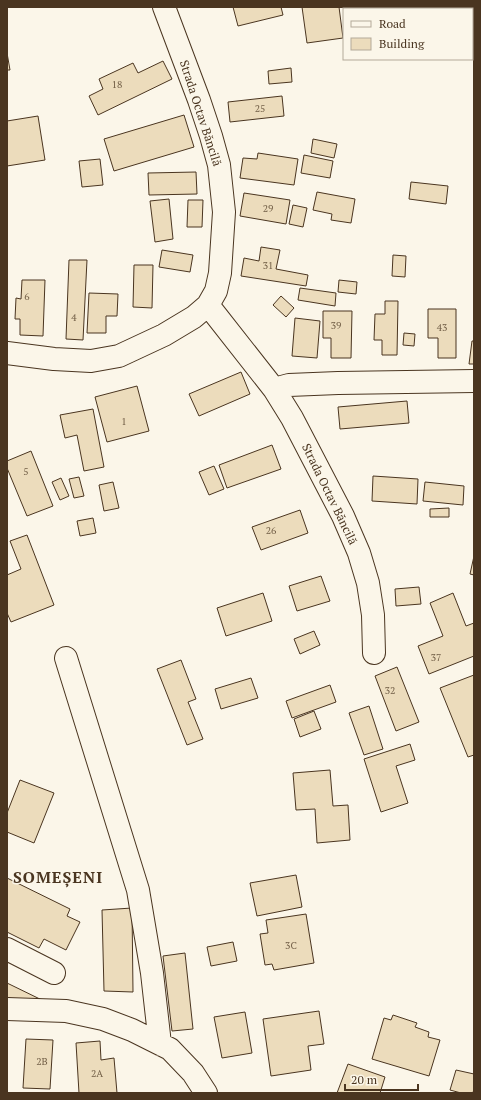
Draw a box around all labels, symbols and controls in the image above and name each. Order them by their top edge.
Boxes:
legend [343,8,473,60]
text: Road [379,16,406,31]
text: Building [379,36,425,51]
street label: Strada Octav Băncilă [177,58,225,168]
house number: 18 [112,78,122,91]
house number: 25 [255,102,265,115]
house number: 29 [263,202,273,215]
house number: 31 [263,259,273,272]
house number: 6 [24,290,30,303]
house number: 4 [71,311,77,324]
house number: 39 [331,319,341,332]
house number: 43 [437,321,447,334]
house number: 1 [121,415,127,428]
street label: Strada Octav Băncilă [299,441,361,547]
house number: 5 [23,465,29,478]
house number: 26 [266,524,277,537]
house number: 37 [431,651,441,664]
house number: 32 [385,684,395,697]
district label: SOMEȘENI [13,866,103,888]
house number: 3C [285,939,297,952]
house number: 2B [36,1055,48,1068]
scale bar [345,1066,418,1092]
house number: 2A [91,1067,103,1080]
text: 20 m [351,1072,378,1087]

